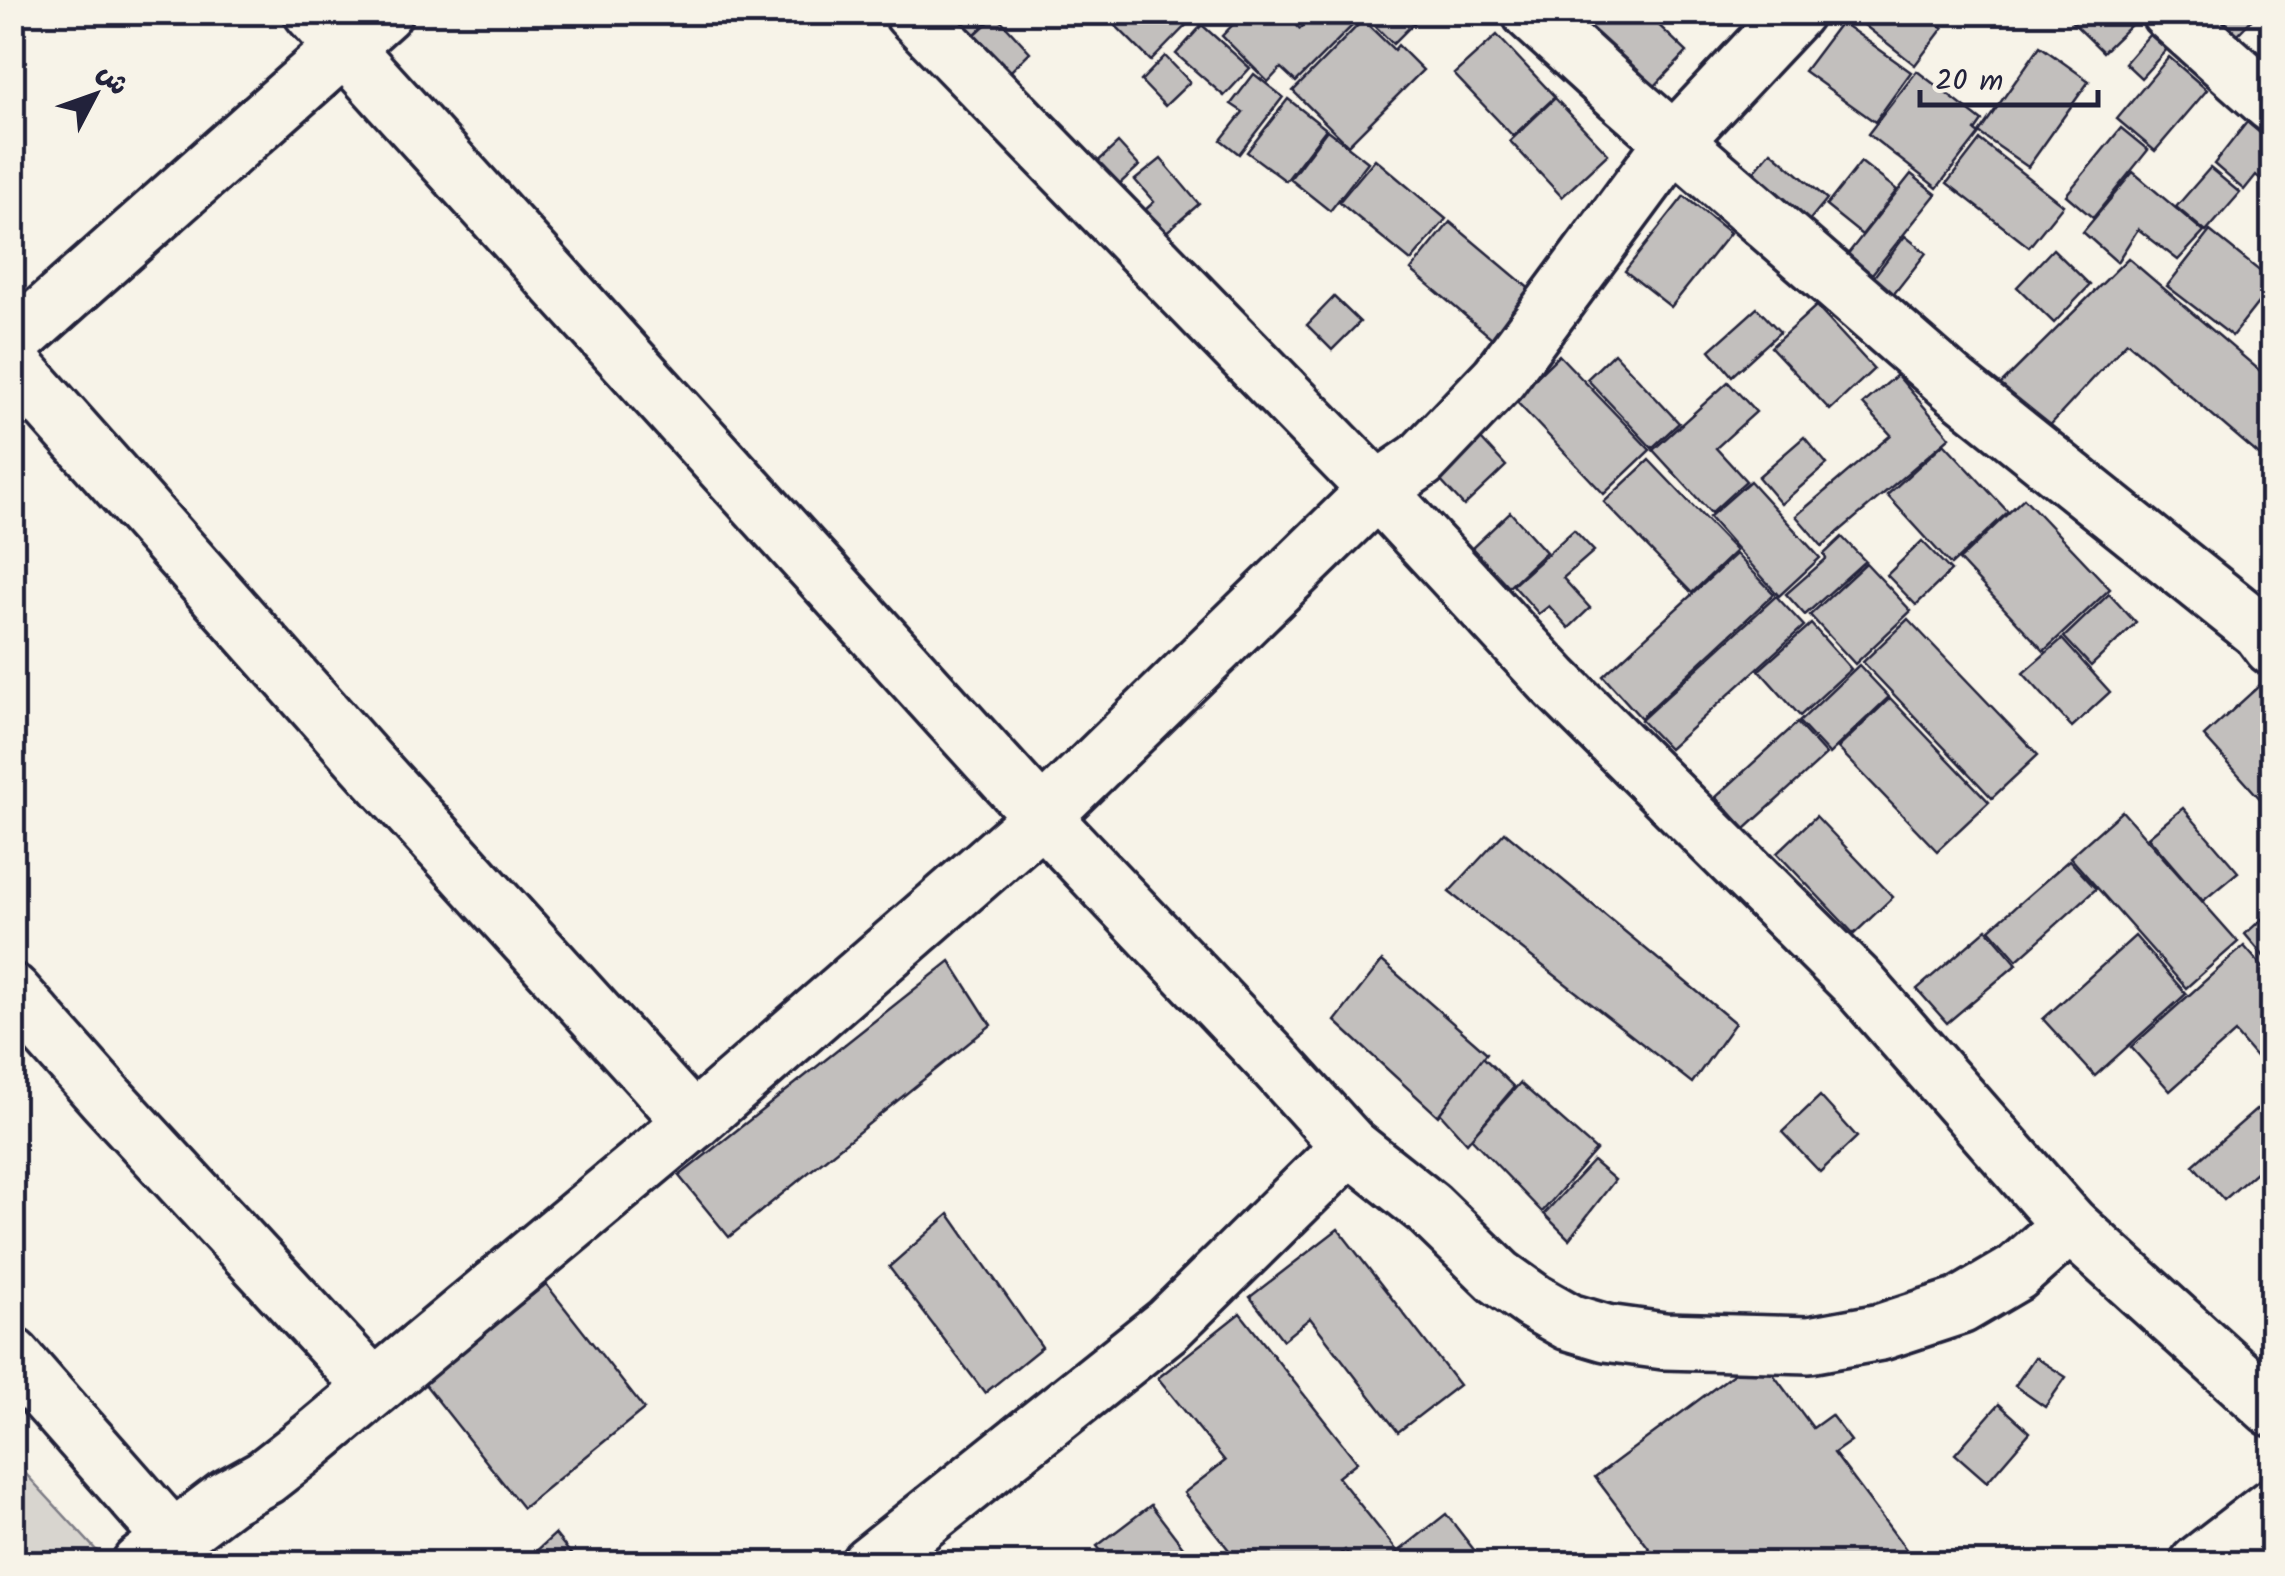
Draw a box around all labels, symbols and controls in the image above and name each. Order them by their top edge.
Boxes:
north arrow [45,45,145,145]
scale bar [1920,45,2098,107]
text: ش [85,54,139,107]
text: 20 m [1935,58,2003,106]

